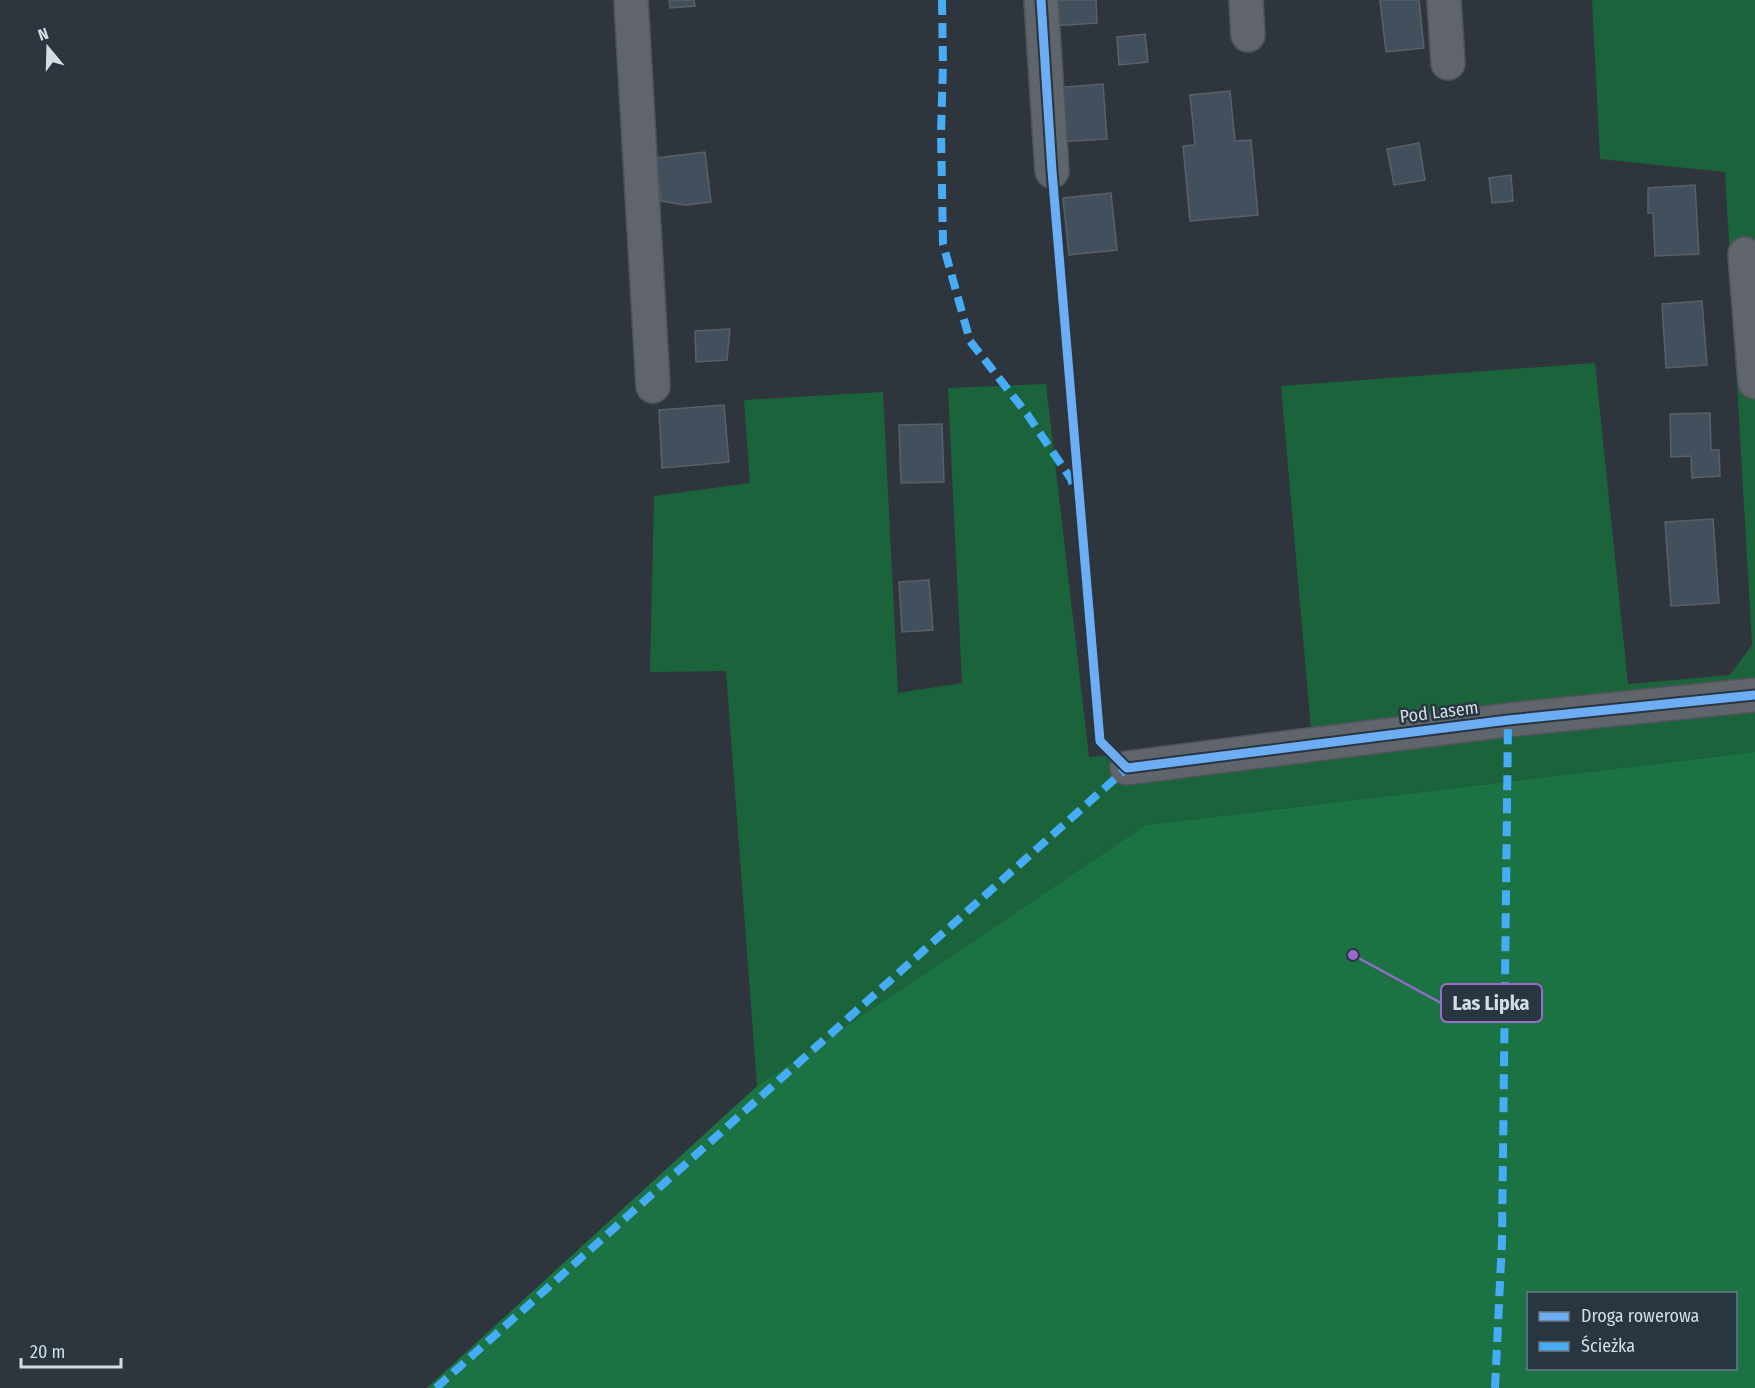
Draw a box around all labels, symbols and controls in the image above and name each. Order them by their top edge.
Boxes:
north arrow [18,18,78,78]
text: N [36,24,51,45]
street label: Pod Lasem [1398,696,1480,728]
callout: Las Lipka [1441,984,1542,1022]
text: Las Lipka [1452,991,1530,1015]
legend [1527,1292,1737,1370]
text: Droga rowerowa [1581,1305,1700,1327]
scale bar [21,1331,122,1369]
text: Ścieżka [1581,1335,1635,1357]
text: 20 m [30,1341,65,1363]

